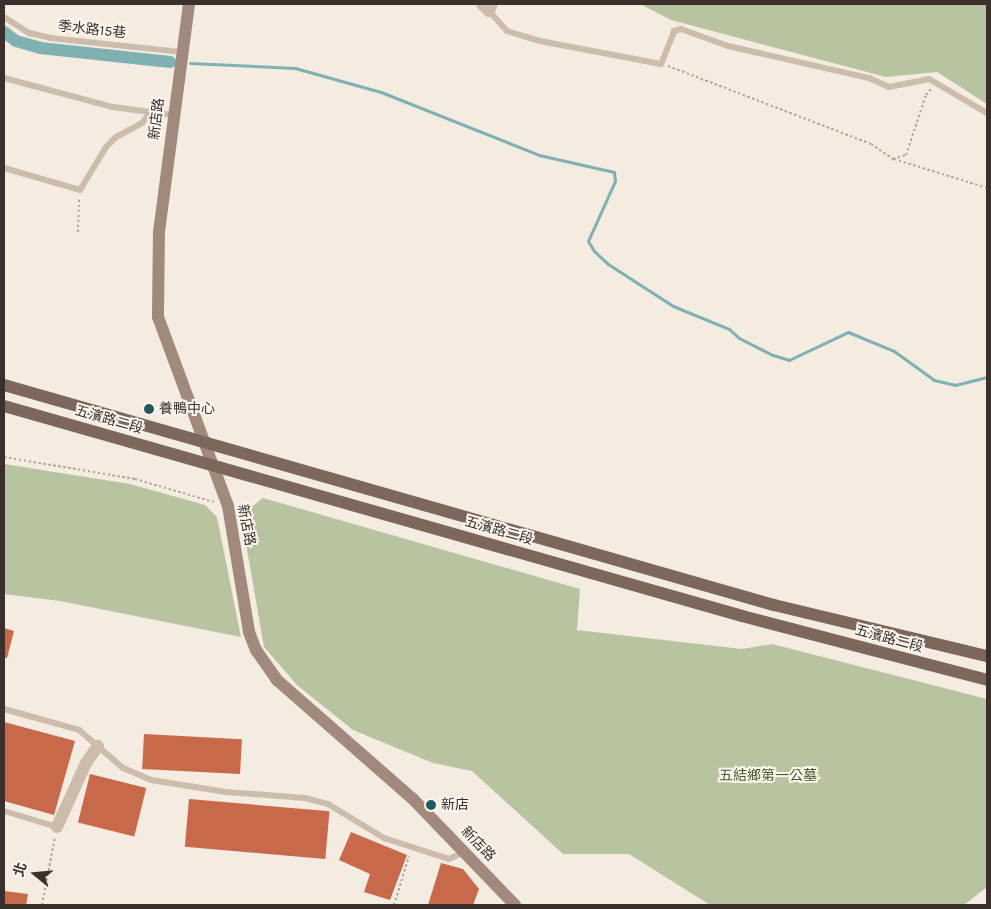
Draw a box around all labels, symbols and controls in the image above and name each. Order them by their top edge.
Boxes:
street label: 季水路15巷 [57,18,127,42]
street label: 新店路 [146,97,168,141]
place label: 養鴨中心 [159,401,215,417]
street label: 五濱路二段 [73,402,145,438]
marker: 養鴨中心 [143,403,155,415]
street label: 新店路 [234,503,258,547]
street label: 五濱路二段 [463,513,535,549]
street label: 五濱路二段 [853,622,925,656]
park label: 五結鄉第一公墓 [719,768,817,784]
place label: 新店 [441,797,469,813]
marker: 新店 [425,799,437,811]
street label: 新店路 [457,823,499,865]
north arrow [10,849,60,899]
text: 北 [10,860,30,879]

